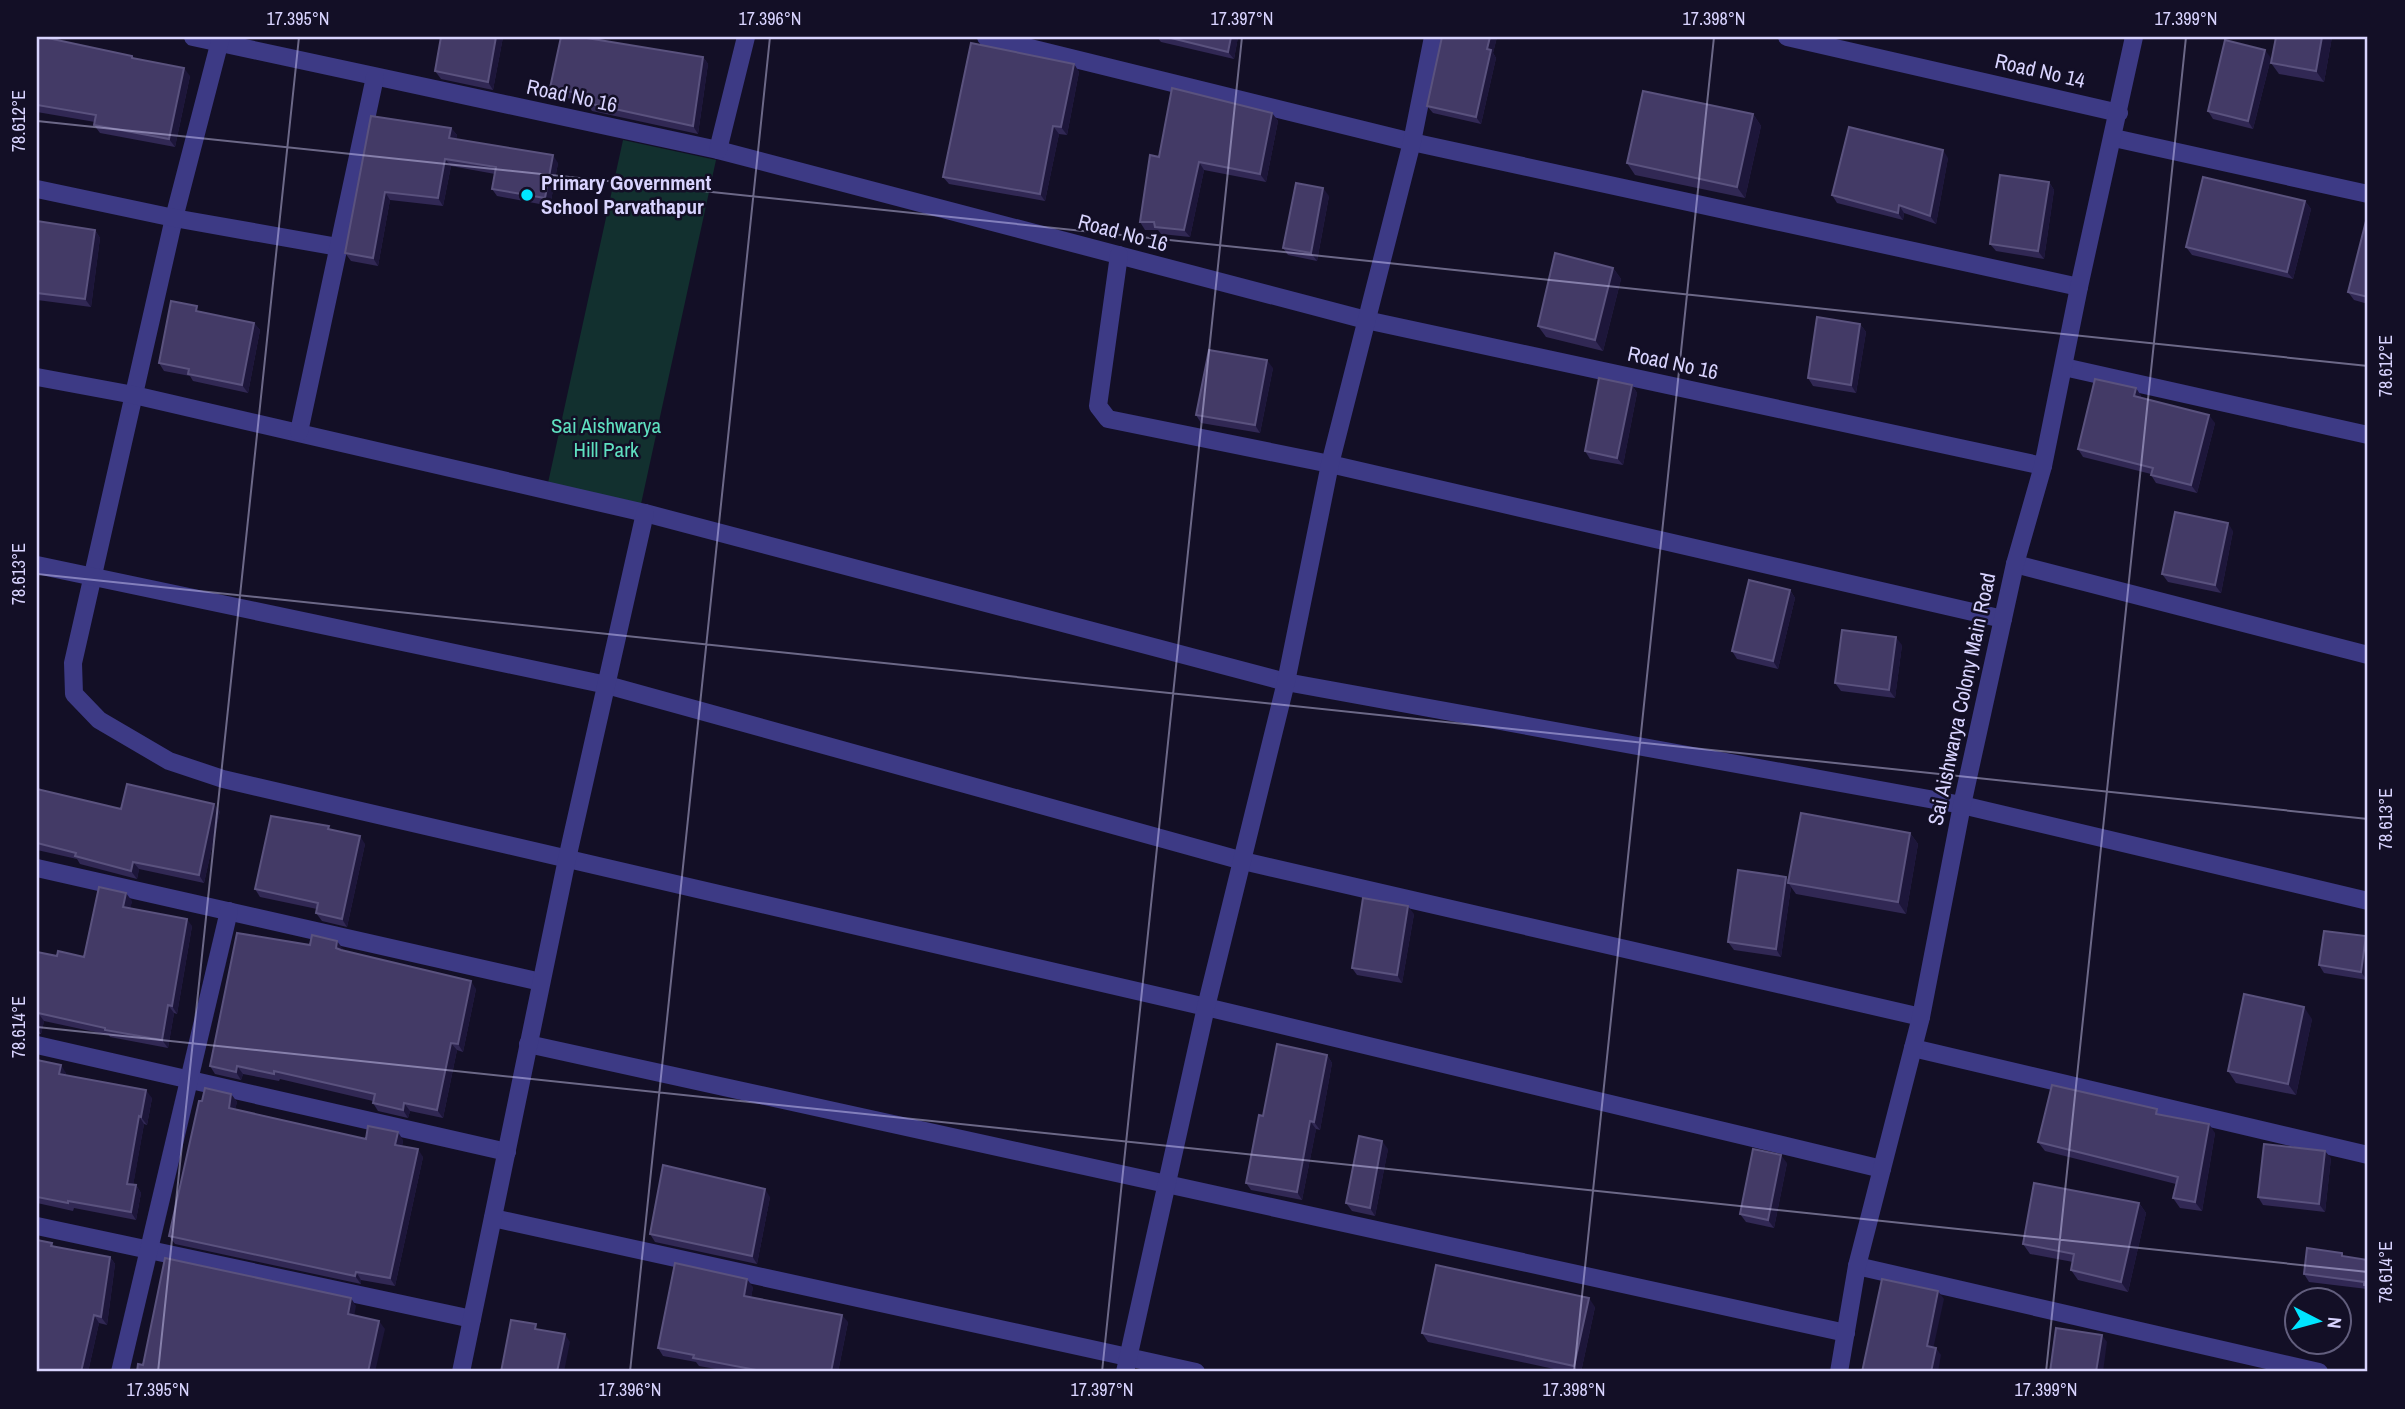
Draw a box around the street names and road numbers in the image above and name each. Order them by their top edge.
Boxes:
street label: Road No 14 [1992,46,2089,95]
street label: Road No 16 [524,72,620,119]
street label: Road No 16 [1075,207,1171,258]
street label: Road No 16 [1625,339,1721,386]
street label: Sai Aishwarya Colony Main Road [1921,570,2002,828]

